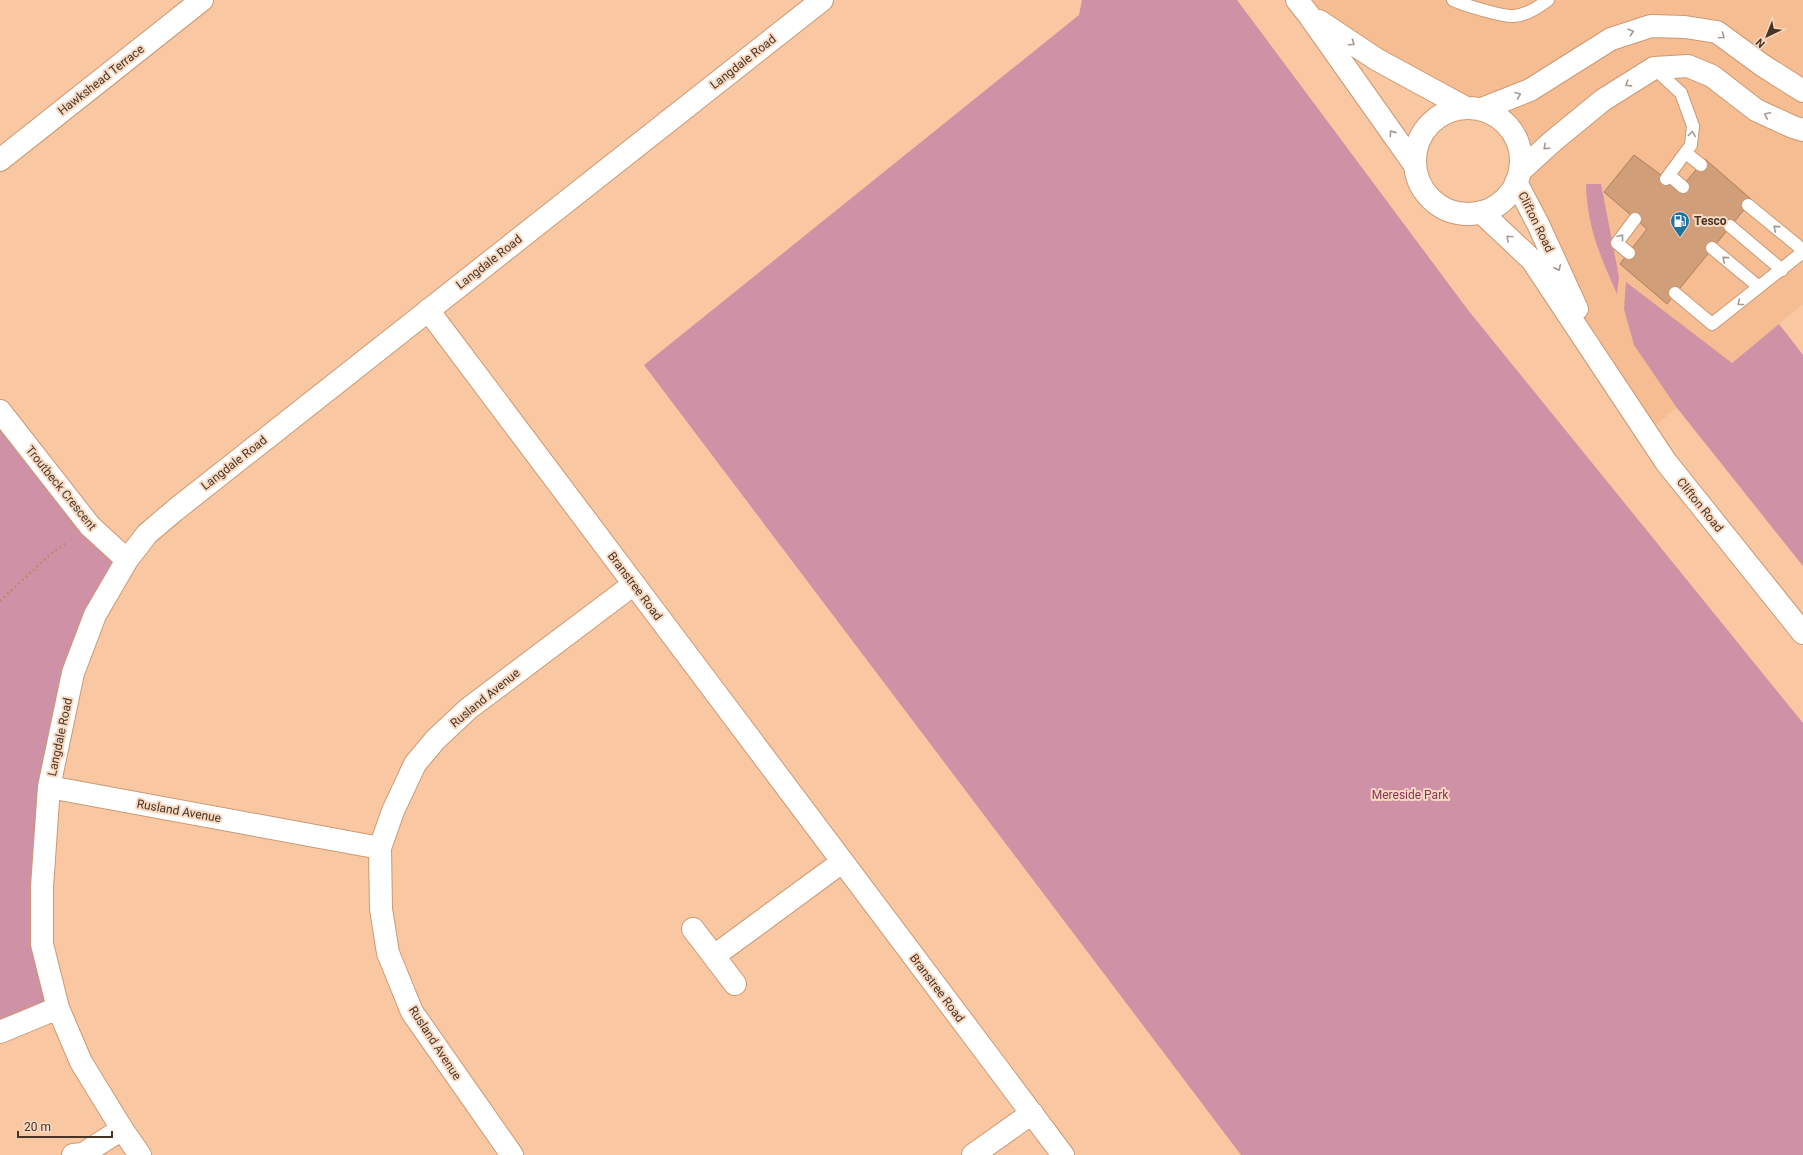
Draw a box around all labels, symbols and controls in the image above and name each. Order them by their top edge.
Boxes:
north arrow [1747,16,1787,56]
one-way arrow [1628,28,1635,37]
one-way arrow [1718,31,1725,39]
street label: Langdale Road [707,32,779,92]
text: N [1753,35,1768,50]
one-way arrow [1348,38,1355,46]
street label: Hawkshead Terrace [55,42,147,118]
one-way arrow [1625,80,1632,87]
one-way arrow [1515,91,1522,99]
one-way arrow [1764,112,1771,120]
one-way arrow [1390,130,1397,137]
one-way arrow [1687,131,1696,137]
one-way arrow [1544,142,1551,149]
street label: Clifton Road [1515,189,1557,255]
fuel station icon: Tesco [1669,210,1691,238]
place label: Tesco [1694,214,1727,228]
one-way arrow [1773,225,1780,232]
street label: Langdale Road [453,232,525,292]
one-way arrow [1616,235,1623,242]
one-way arrow [1506,236,1514,243]
one-way arrow [1722,256,1730,263]
one-way arrow [1553,263,1561,271]
one-way arrow [1737,298,1744,305]
street label: Langdale Road [198,433,270,493]
street label: Troutbeck Crescent [23,443,99,533]
street label: Clifton Road [1674,475,1726,535]
street label: Branstree Road [605,549,665,623]
street label: Rusland Avenue [447,666,523,730]
street label: Langdale Road [45,697,75,777]
park label: Mereside Park [1372,788,1449,802]
street label: Rusland Avenue [136,797,222,825]
street label: Branstree Road [907,951,967,1025]
street label: Rusland Avenue [406,1003,464,1083]
scale bar [18,1113,112,1139]
text: 20 m [24,1120,51,1134]

